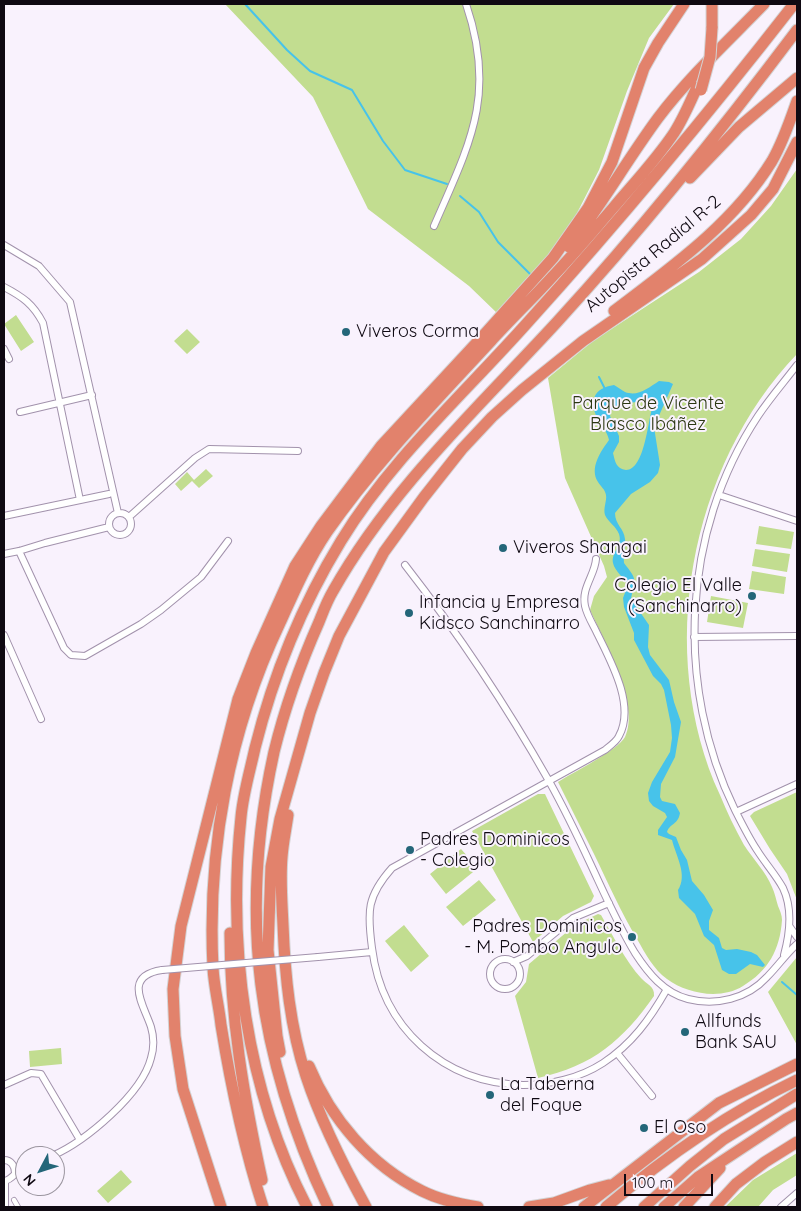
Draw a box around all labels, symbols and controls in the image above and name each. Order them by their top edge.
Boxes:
street label: Autopista Radial R-2 [581,191,725,317]
place label: Viveros Corma [356,321,479,343]
marker: Viveros Corma [340,326,352,338]
park label: Parque de Vicente Blasco Ibáñez [572,393,724,436]
place label: Viveros Shangai [513,537,647,559]
marker: Viveros Shangai [497,542,509,554]
place label: Colegio El Valle (Sanchinarro) [614,575,742,618]
marker: Colegio El Valle (Sanchinarro) [746,590,758,602]
place label: Infancia y Empresa Kidsco Sanchinarro [419,592,580,634]
marker: Infancia y Empresa Kidsco Sanchinarro [403,607,415,619]
place label: Padres Dominicos - Colegio [420,829,570,872]
marker: Padres Dominicos - Colegio [404,844,416,856]
place label: Padres Dominicos - M. Pombo Angulo [464,916,622,959]
marker: Padres Dominicos - M. Pombo Angulo [626,931,638,943]
place label: Allfunds Bank SAU [695,1011,777,1054]
marker: Allfunds Bank SAU [679,1026,691,1038]
place label: La Taberna del Foque [500,1074,595,1116]
marker: La Taberna del Foque [484,1089,496,1101]
place label: El Oso [654,1117,706,1139]
marker: El Oso [638,1122,650,1134]
north arrow [15,1146,65,1196]
scale bar [626,1164,715,1196]
text: N [19,1170,39,1190]
text: 100 m [632,1173,673,1192]

